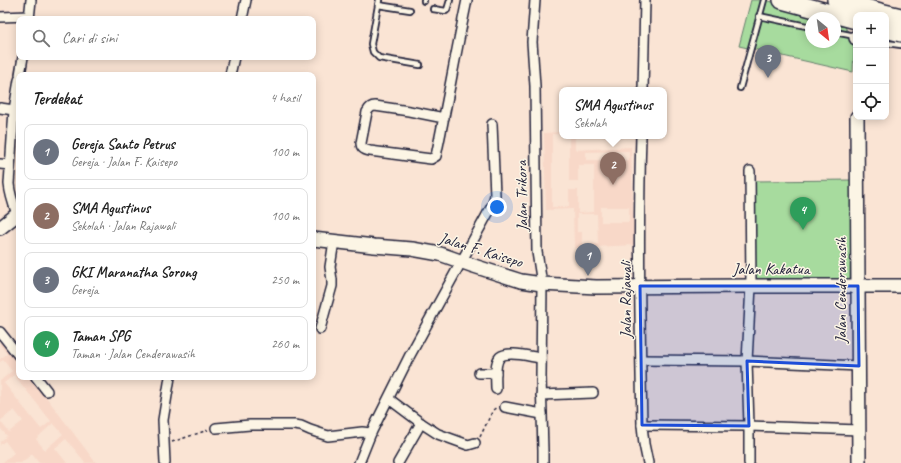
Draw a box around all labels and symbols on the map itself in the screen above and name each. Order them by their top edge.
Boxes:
north arrow [805,12,841,48]
pin: 3 [755,45,781,78]
pin: 2 [600,152,626,185]
street label: Jalan Trikora [511,159,533,233]
your location [487,197,507,217]
pin: 4 [790,197,816,230]
street label: Jalan F. Kaisepo [436,228,526,273]
street label: Jalan Cenderawasih [831,236,851,344]
pin: 1 [575,243,601,276]
street label: Jalan Kakatua [732,259,811,279]
street label: Jalan Rajawali [616,260,636,339]

